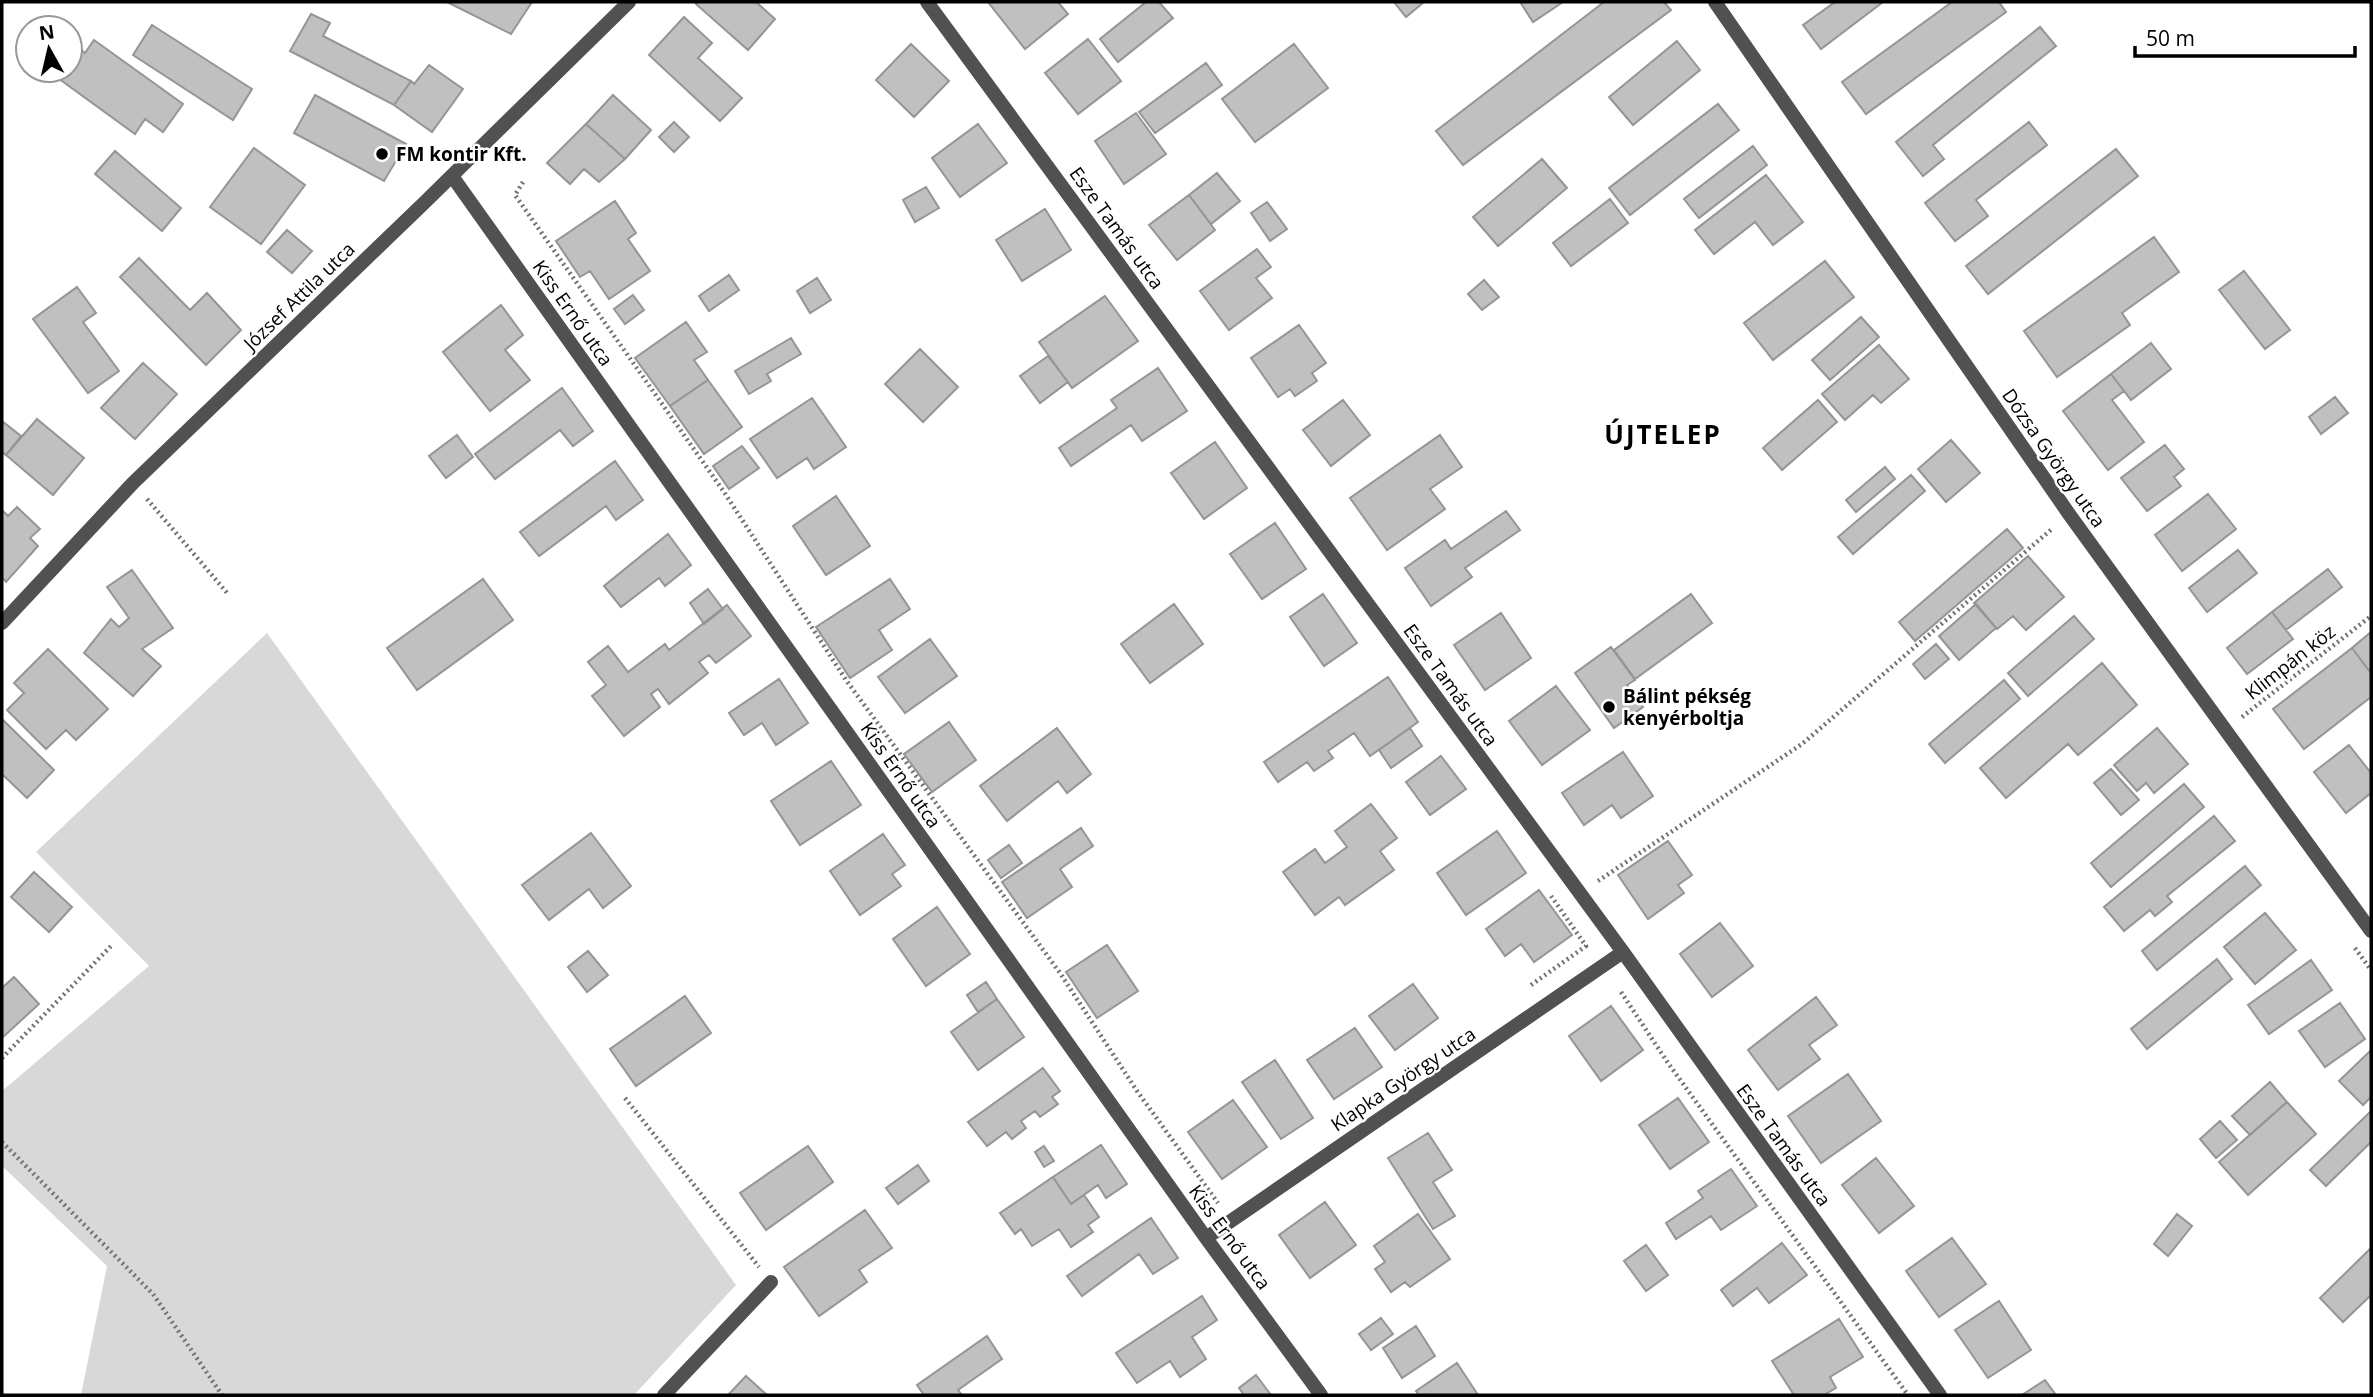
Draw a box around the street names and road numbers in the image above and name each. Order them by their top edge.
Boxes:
street label: Esze Tamás utca [1064,162,1170,294]
street label: József Attila utca [236,236,360,357]
street label: Kiss Ernő utca [527,255,619,371]
street label: Dózsa György utca [1996,383,2112,533]
street label: Klimpán köz [2239,618,2341,705]
street label: Esze Tamás utca [1398,619,1504,751]
street label: Kiss Ernő utca [855,717,947,833]
street label: Klapka György utca [1325,1021,1481,1137]
street label: Esze Tamás utca [1731,1079,1837,1211]
street label: Kiss Ernő utca [1183,1179,1277,1295]

